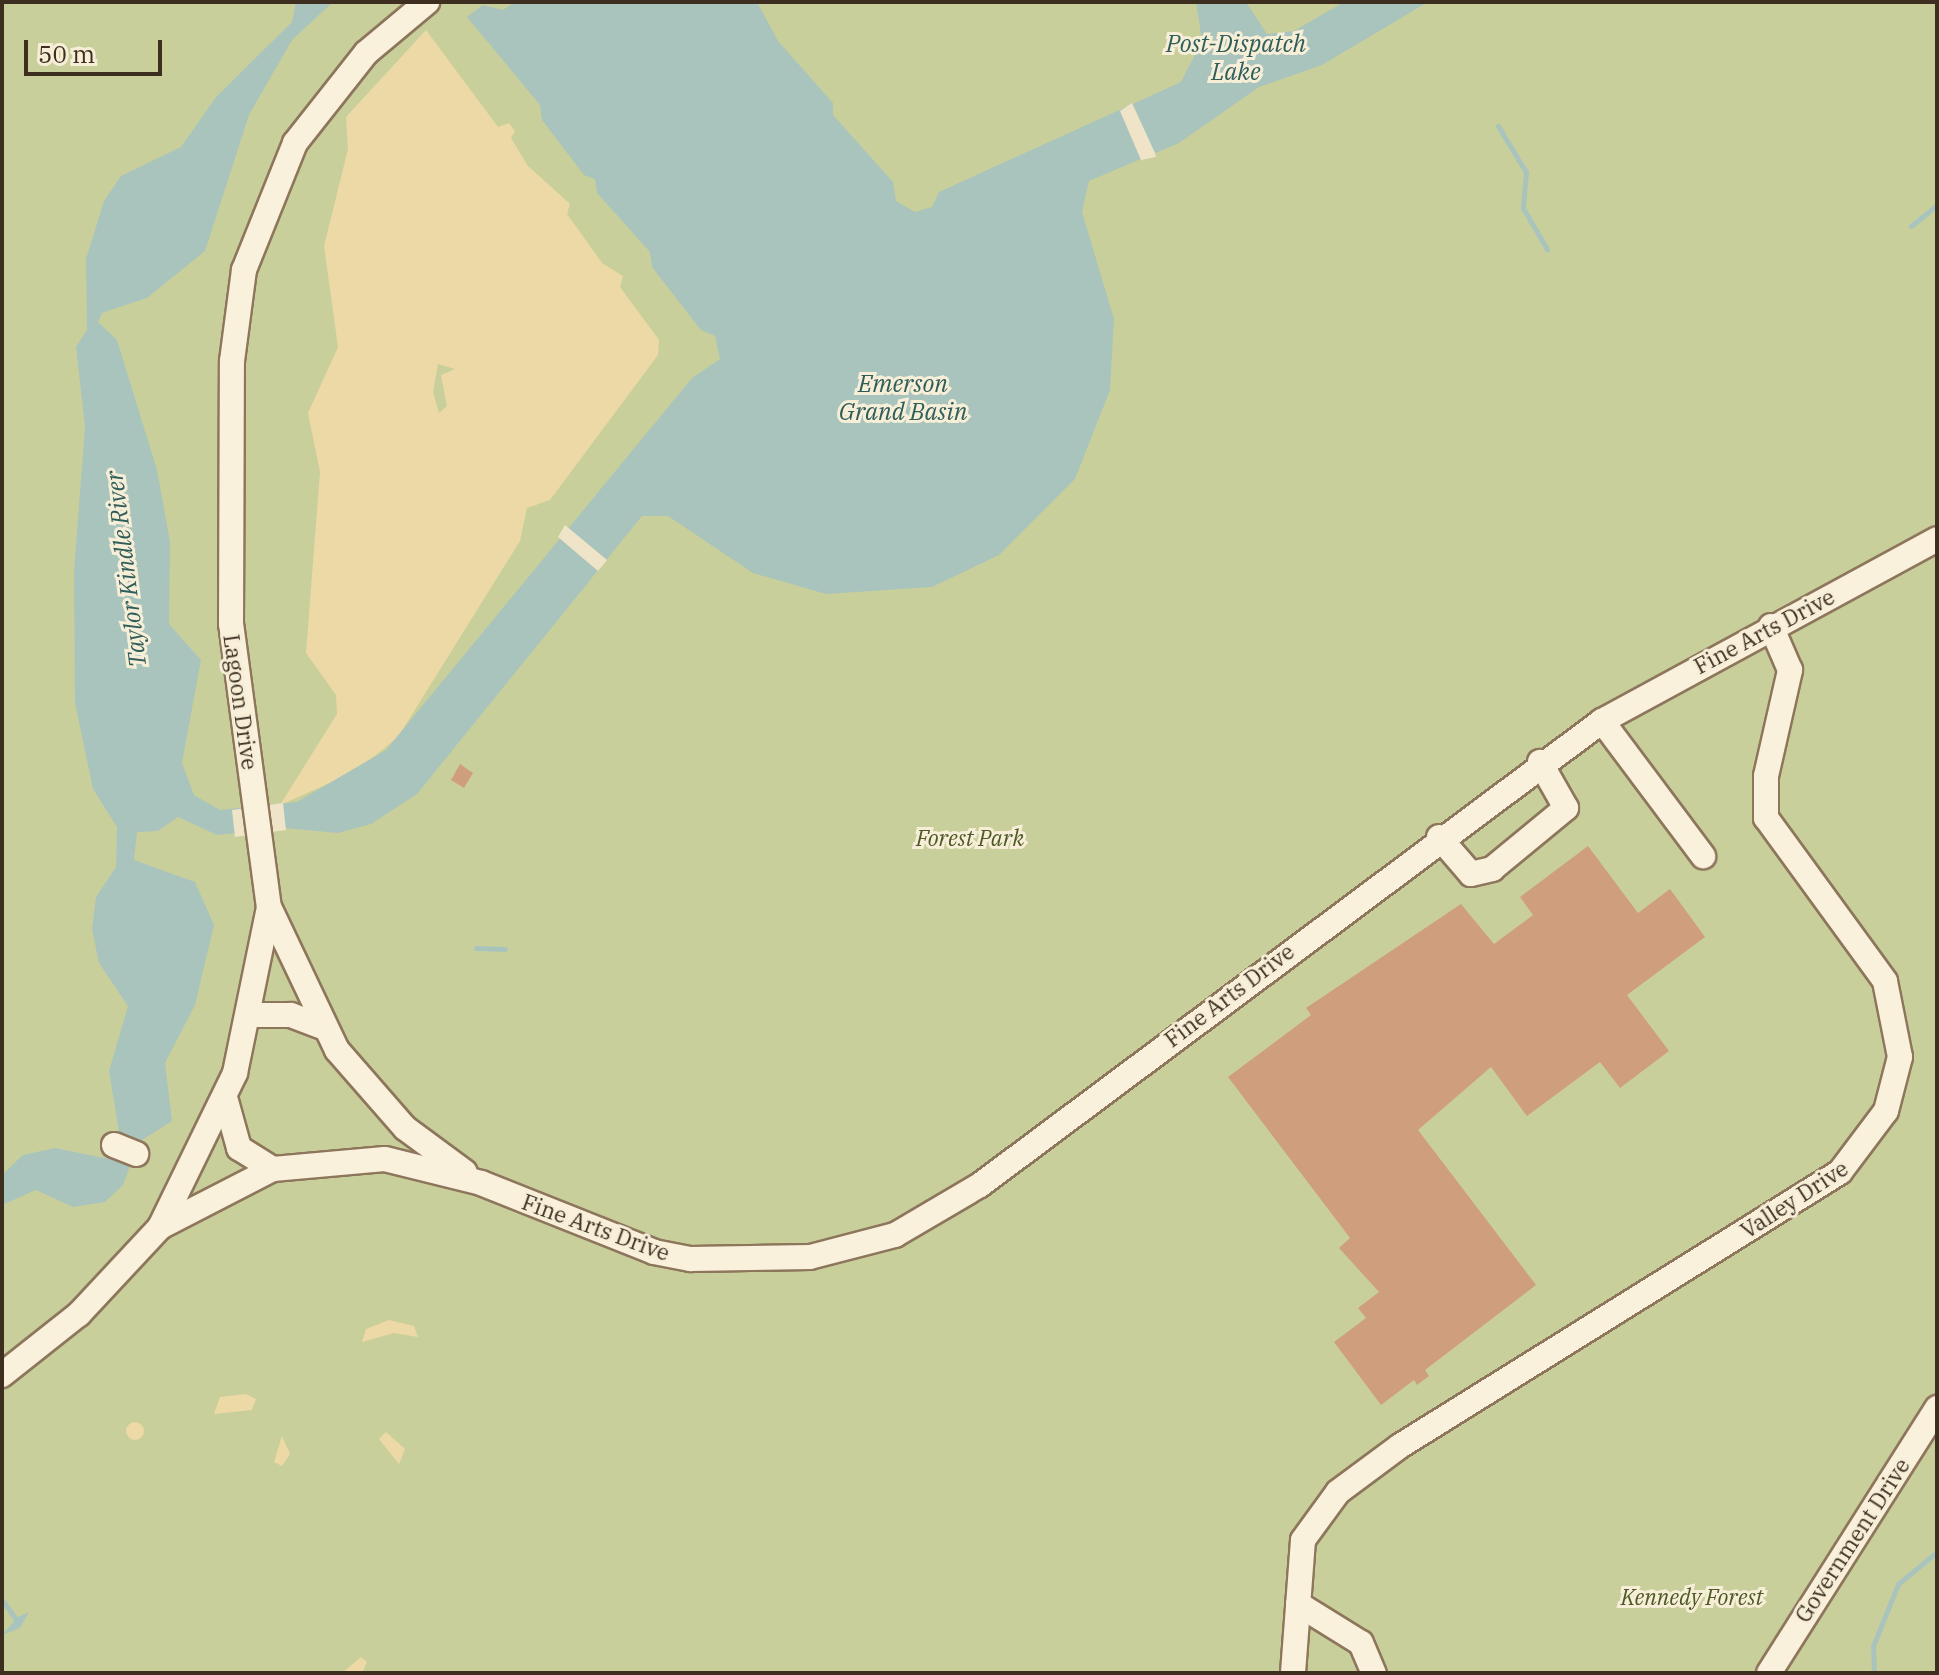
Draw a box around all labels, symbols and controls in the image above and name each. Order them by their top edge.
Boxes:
scale bar [28,24,166,74]
water label: Post-Dispatch Lake [1166,30,1306,86]
text: 50 m [38,38,95,70]
water label: Emerson Grand Basin [839,370,967,426]
water label: Taylor Kindle River [100,469,152,669]
street label: Fine Arts Drive [1689,583,1839,679]
street label: Lagoon Drive [218,633,264,771]
park label: Forest Park [916,825,1024,851]
street label: Fine Arts Drive [1159,938,1299,1052]
street label: Valley Drive [1735,1155,1853,1243]
street label: Fine Arts Drive [519,1188,673,1266]
street label: Government Drive [1789,1453,1915,1627]
park label: Kennedy Forest [1621,1584,1763,1610]

